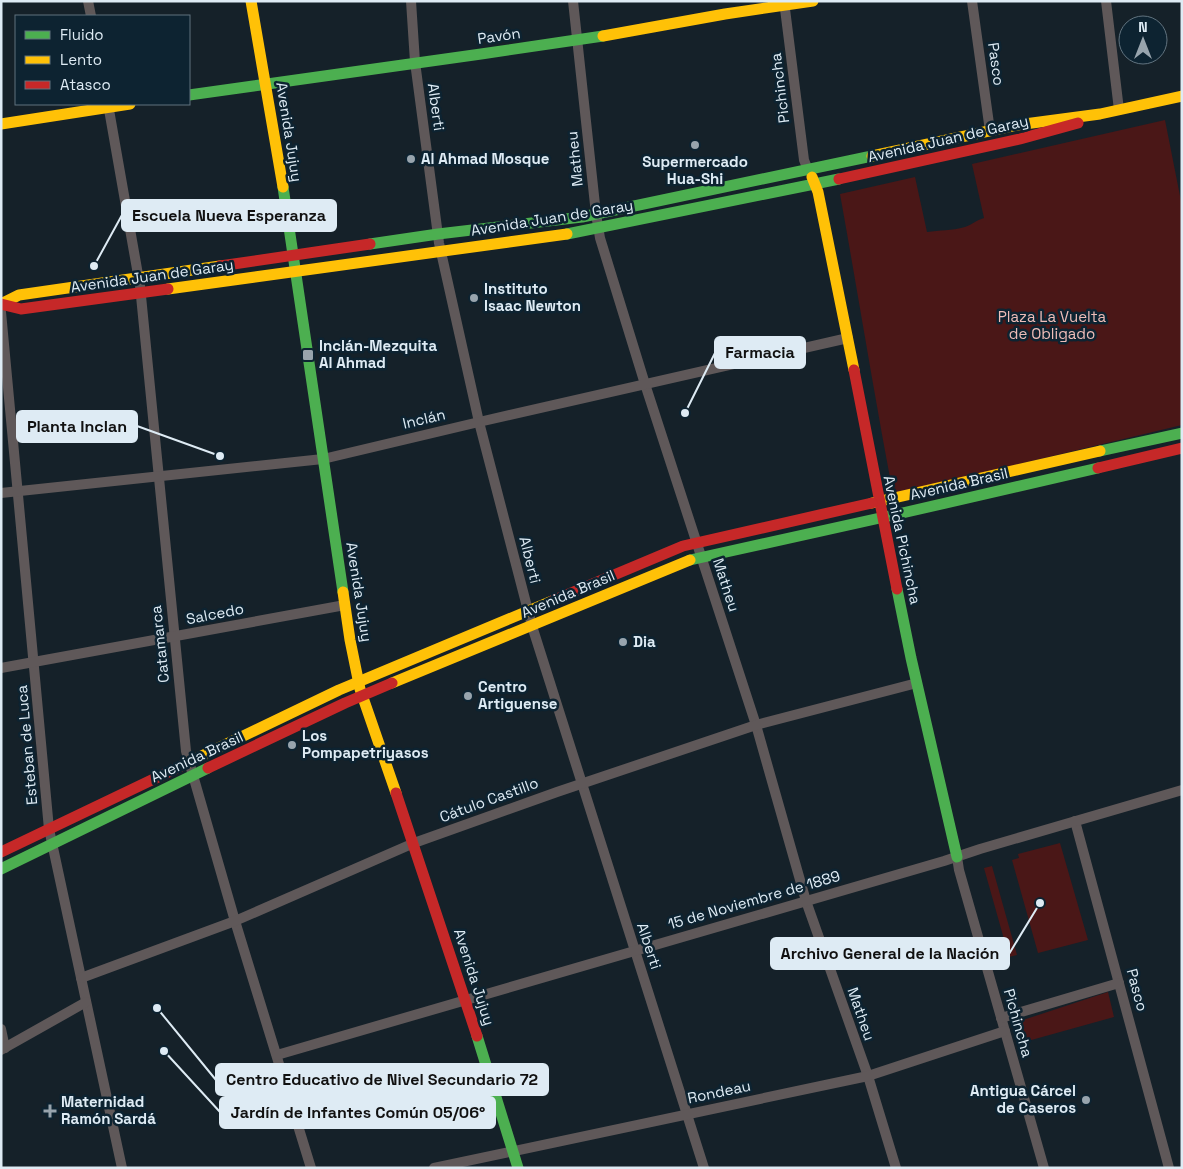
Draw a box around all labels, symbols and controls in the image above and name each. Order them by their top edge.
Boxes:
legend [15,15,190,105]
north arrow [1118,15,1168,65]
text: N [1138,18,1148,36]
street label: Pavón [476,23,522,48]
text: Fluido [60,25,104,44]
street label: Pasco [984,41,1009,87]
text: Lento [60,50,102,69]
street label: Pichincha [766,52,793,124]
text: Atasco [60,75,111,94]
street label: Avenida Jujuy [272,81,307,183]
street label: Alberti [424,82,449,132]
street label: Avenida Juan de Garay [866,111,1030,166]
street label: Matheu [562,131,587,188]
marker: Supermercado Hua-Shi [689,139,701,151]
place label: Al Ahmad Mosque [421,149,550,168]
place label: Supermercado Hua-Shi [642,152,748,188]
marker: Al Ahmad Mosque [405,153,417,165]
street label: Avenida Juan de Garay [469,195,634,240]
callout: Escuela Nueva Esperanza [122,200,336,231]
text: Escuela Nueva Esperanza [132,205,326,226]
street label: Avenida Juan de Garay [69,255,235,296]
place label: Instituto Isaac Newton [484,279,581,315]
marker: Instituto Isaac Newton [468,292,480,304]
park label: Plaza La Vuelta de Obligado [998,307,1107,343]
place label: Inclán-Mezquita Al Ahmad [319,336,437,372]
callout: Farmacia [715,337,805,368]
text: Farmacia [725,342,795,363]
marker: Inclán-Mezquita Al Ahmad [301,348,315,362]
street label: Inclán [401,404,447,433]
callout: Planta Inclan [17,411,137,442]
text: Planta Inclan [27,416,127,437]
street label: Avenida Brasil [908,463,1010,504]
street label: Avenida Pichincha [880,474,926,606]
street label: Alberti [515,534,545,585]
street label: Avenida Jujuy [342,541,377,643]
street label: Matheu [709,556,744,614]
street label: Avenida Brasil [518,565,618,622]
street label: Salcedo [184,599,245,628]
street label: Catamarca [146,604,173,684]
place label: Dia [633,632,656,651]
marker: Dia [617,636,629,648]
place label: Centro Artiguense [478,677,558,713]
street label: Esteban de Luca [12,684,41,806]
marker: Centro Artiguense [462,690,474,702]
place label: Los Pompapetriyasos [302,726,429,762]
street label: Avenida Brasil [147,727,246,786]
marker: Los Pompapetriyasos [286,739,298,751]
street label: Cátulo Castillo [437,773,541,826]
street label: 15 de Noviembre de 1889 [666,866,842,933]
street label: Alberti [633,920,666,972]
street label: Avenida Jujuy [450,926,499,1028]
callout: Archivo General de la Nación [771,938,1009,969]
text: Archivo General de la Nación [781,943,999,964]
street label: Pasco [1123,966,1152,1013]
street label: Matheu [843,985,879,1043]
street label: Pichincha [1000,986,1037,1060]
callout: Centro Educativo de Nivel Secundario 72 [216,1064,548,1095]
text: Centro Educativo de Nivel Secundario 72 [226,1069,538,1090]
street label: Rondeau [686,1076,752,1107]
place label: Antigua Cárcel de Caseros [970,1081,1076,1117]
place label: Maternidad Ramón Sardá [61,1092,156,1128]
marker: Antigua Cárcel de Caseros [1080,1094,1092,1106]
callout: Jardín de Infantes Común 05/06° [220,1097,495,1128]
text: Jardín de Infantes Común 05/06° [231,1102,485,1123]
marker: Maternidad Ramón Sardá [43,1104,57,1118]

